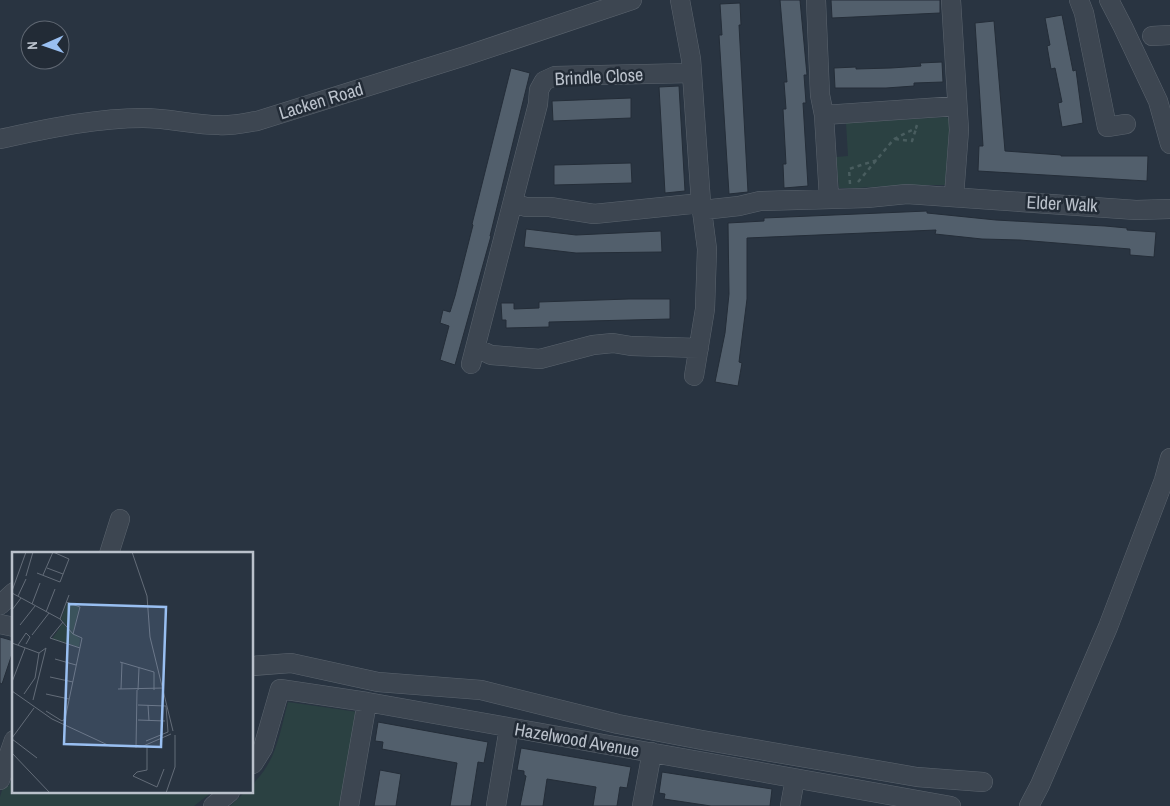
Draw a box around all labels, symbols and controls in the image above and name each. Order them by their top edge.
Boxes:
north arrow [20,20,70,70]
text: N [23,41,41,50]
street label: Brindle Close [554,62,644,91]
street label: Lacken Road [276,76,366,125]
street label: Elder Walk [1026,189,1099,218]
inset map [12,552,254,794]
street label: Hazelwood Avenue [513,716,641,763]

